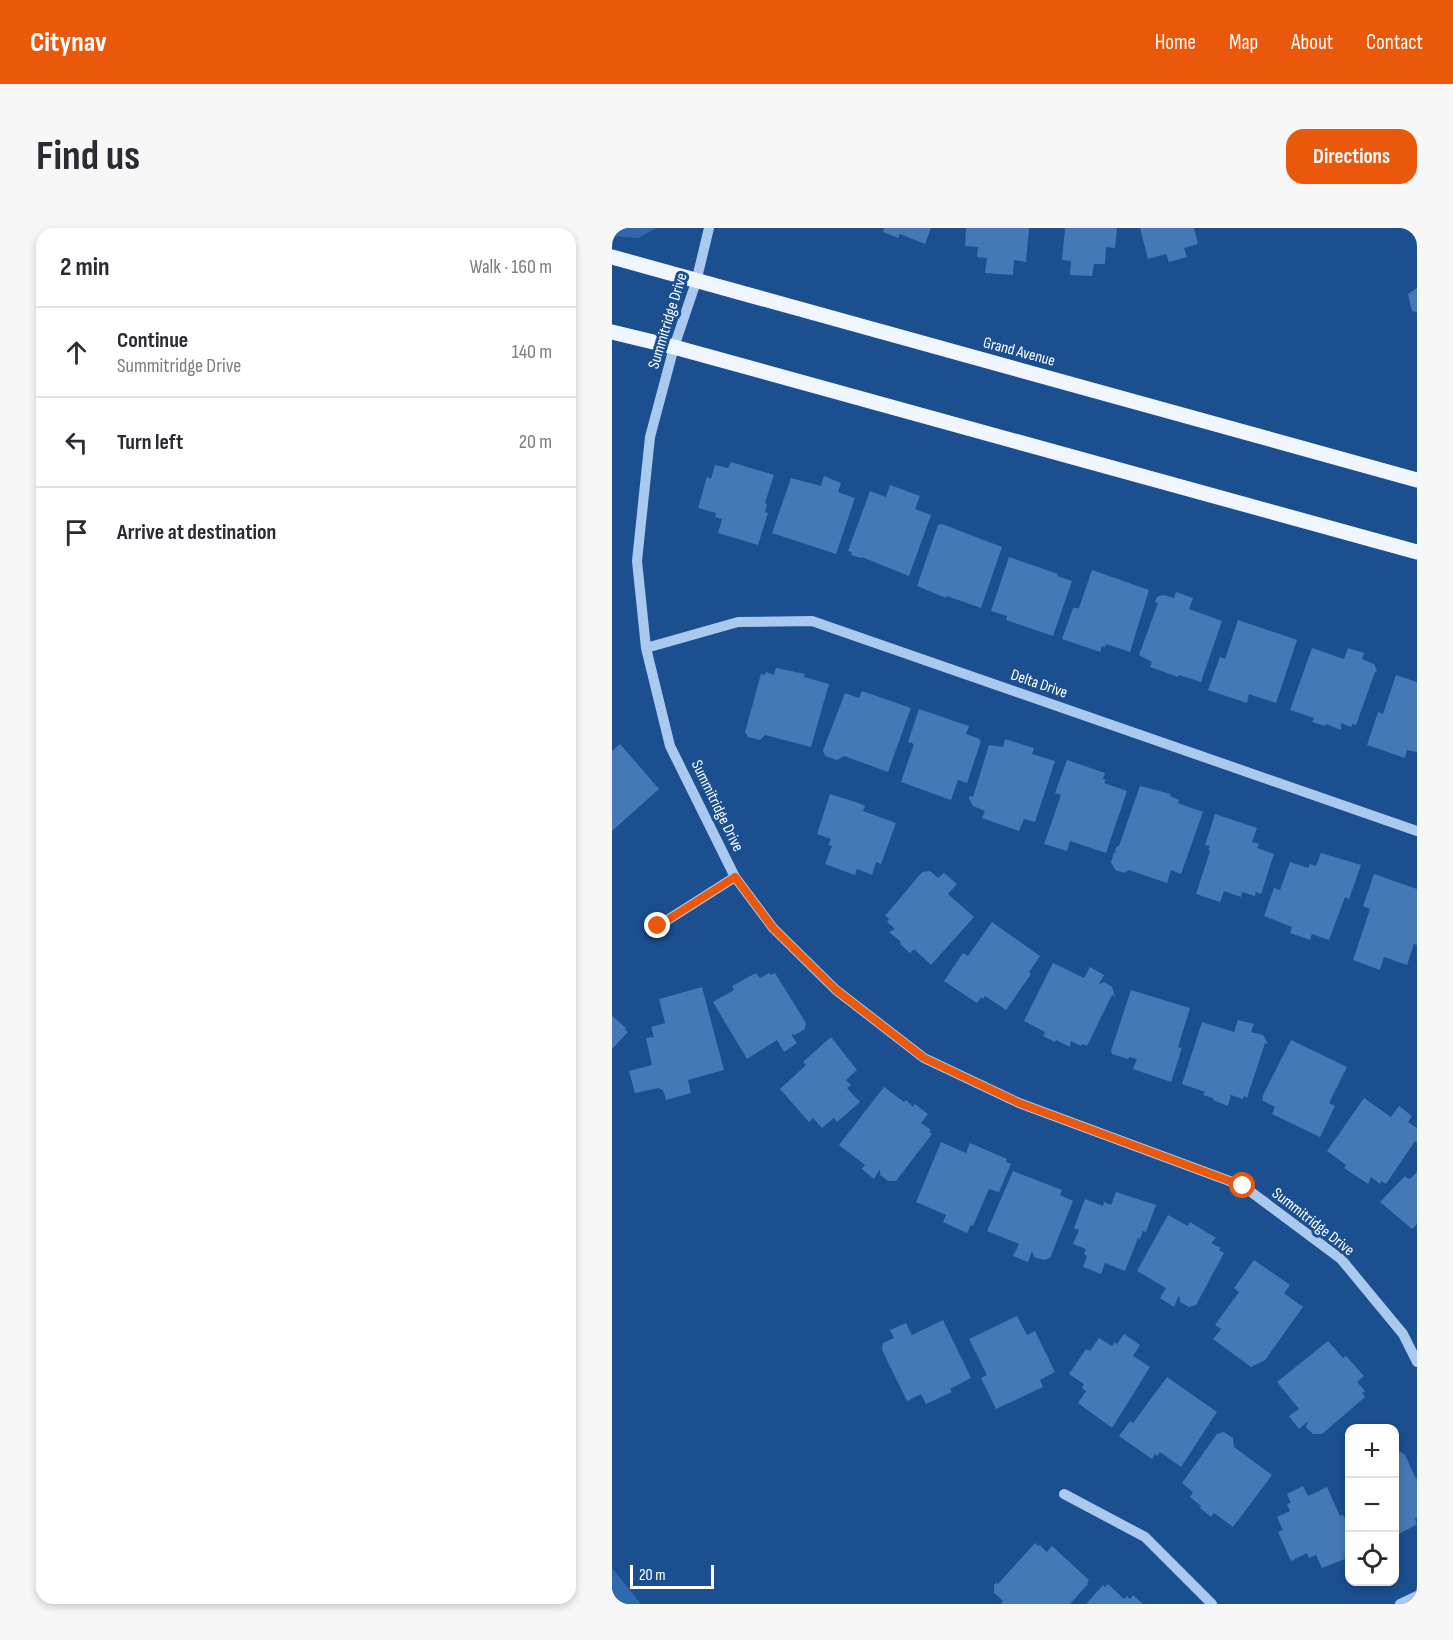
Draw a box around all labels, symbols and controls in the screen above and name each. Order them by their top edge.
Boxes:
text: Citynav [30,26,107,59]
text: Home [1155,30,1196,55]
text: Map [1229,30,1258,55]
text: About [1291,30,1333,55]
text: Contact [1366,30,1423,55]
button: Directions [1286,129,1417,184]
text: Find us [36,131,140,182]
text: 2 min [60,252,110,283]
text: Walk · 160 m [469,255,552,279]
street label: Summitridge Drive [644,271,692,371]
text: Continue [117,327,188,354]
street label: Grand Avenue [981,333,1057,371]
icon: ahead [60,336,93,369]
text: 140 m [512,340,552,364]
text: Summitridge Drive [117,354,241,378]
icon: left [60,426,93,459]
text: Turn left [117,429,183,456]
text: 20 m [519,430,552,454]
icon: arrive [60,516,93,549]
text: Arrive at destination [117,519,276,546]
street label: Delta Drive [1008,665,1070,703]
street label: Summitridge Drive [687,757,747,855]
route end [644,912,670,938]
route start [1229,1172,1255,1198]
street label: Summitridge Drive [1268,1184,1358,1260]
map controls [1345,1424,1399,1586]
button: + [1345,1424,1399,1478]
button: − [1345,1478,1399,1532]
button: locate [1345,1532,1399,1586]
scale bar [630,1562,714,1590]
text: 20 m [639,1566,666,1585]

